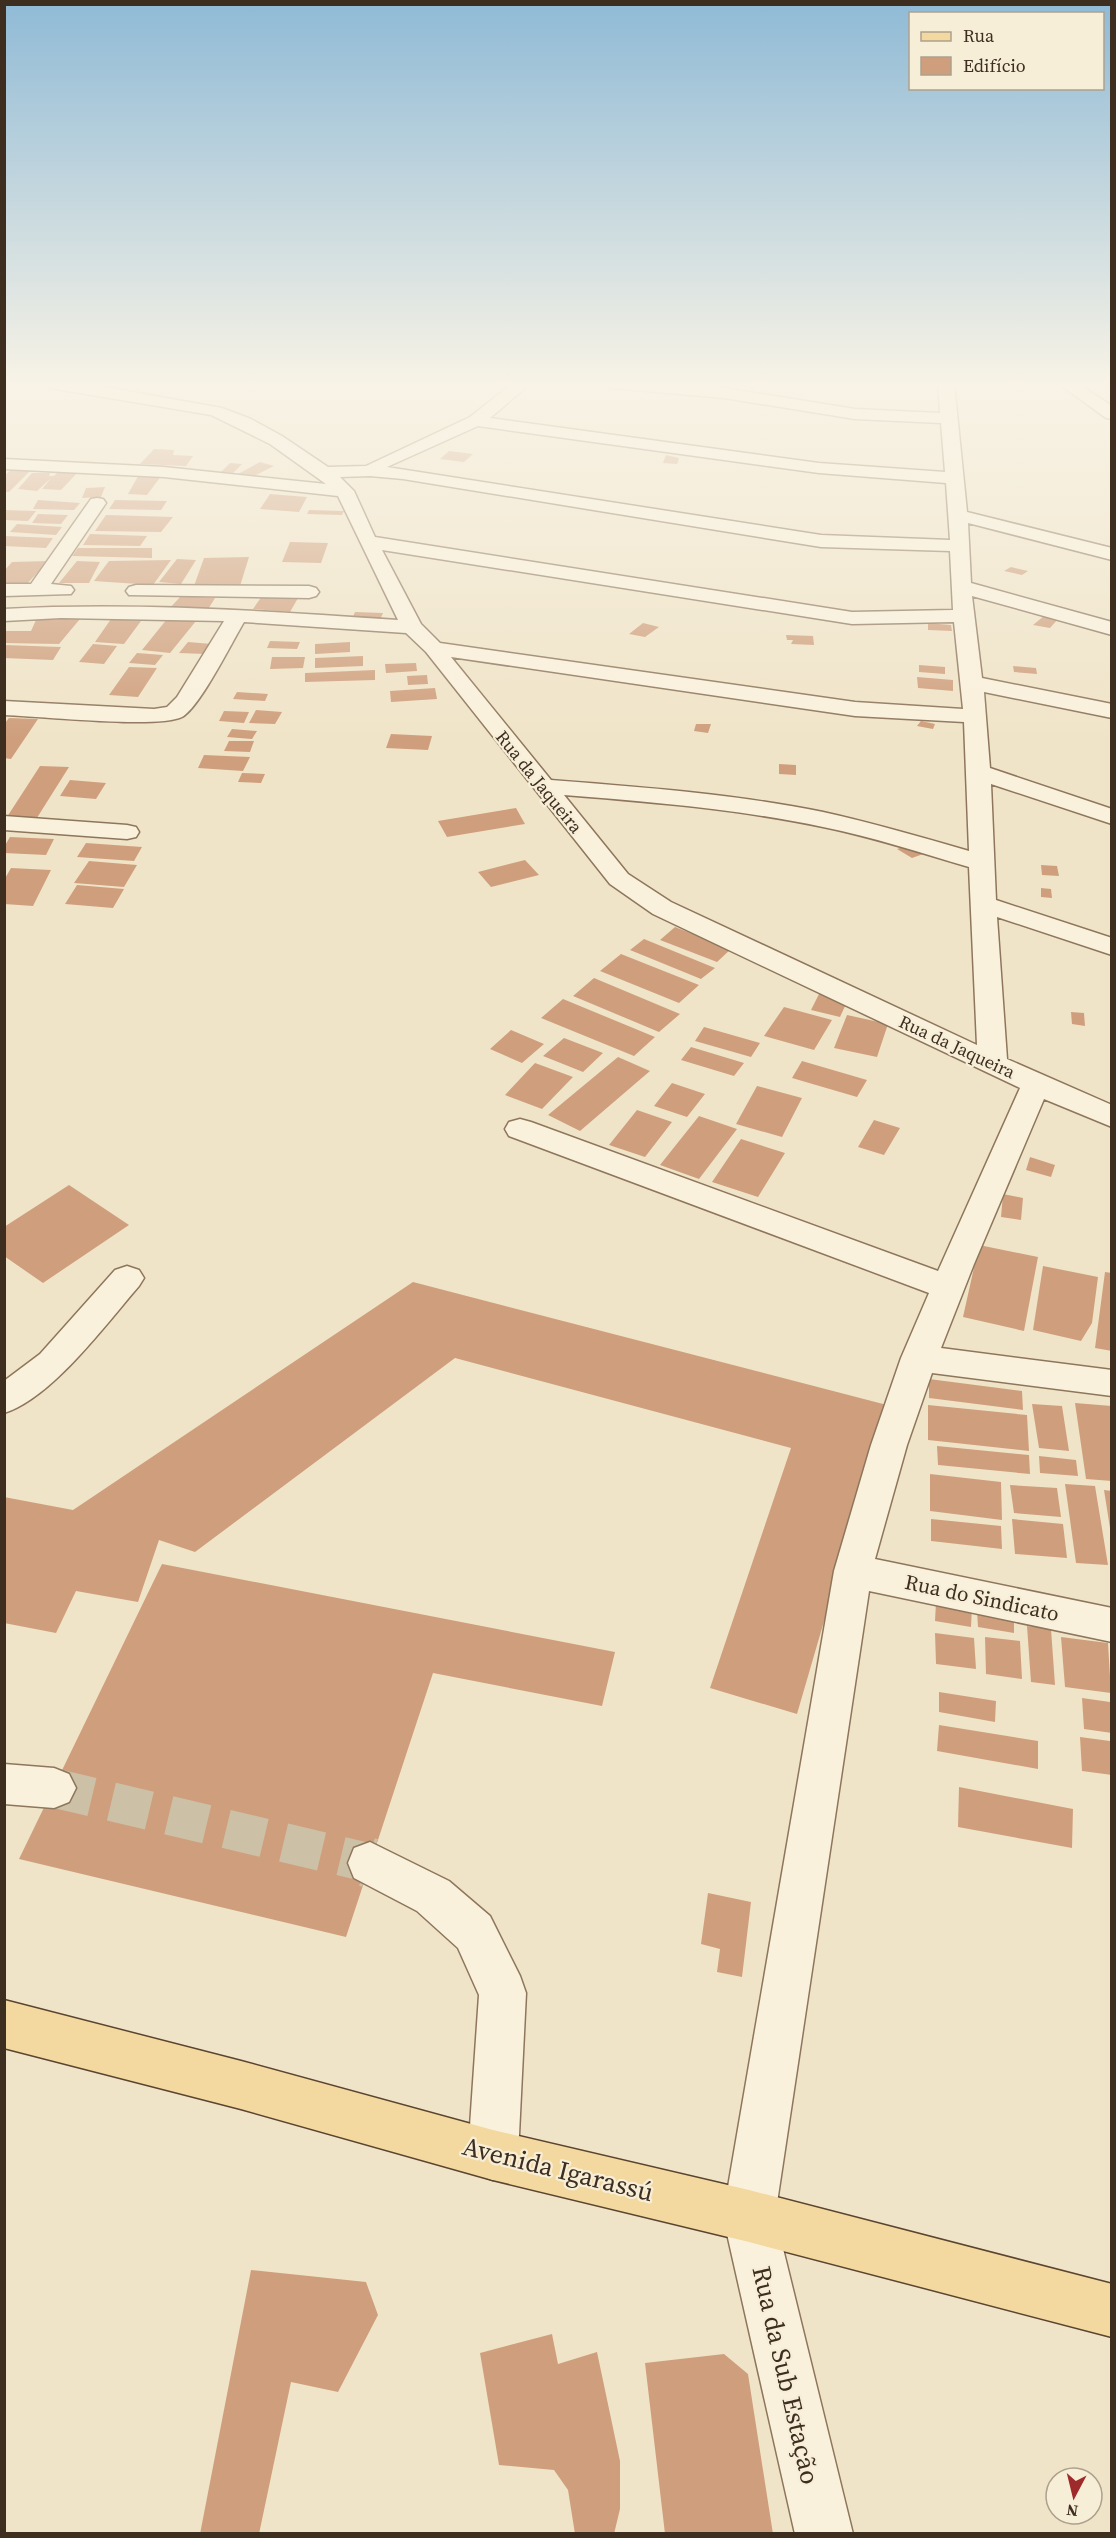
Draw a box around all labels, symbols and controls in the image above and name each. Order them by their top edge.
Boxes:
legend [909,12,1104,90]
text: Rua [963,23,995,48]
text: Edifício [963,53,1026,78]
street label: Rua da Jaqueira [490,725,589,839]
street label: Rua da Jaqueira [895,1009,1020,1085]
street label: Rua do Sindicato [902,1567,1062,1628]
street label: Avenida Igarassú [459,2128,657,2210]
street label: Rua da Sub Estação [743,2262,829,2488]
north arrow [1044,2466,1104,2526]
text: N [1065,2499,1079,2523]

